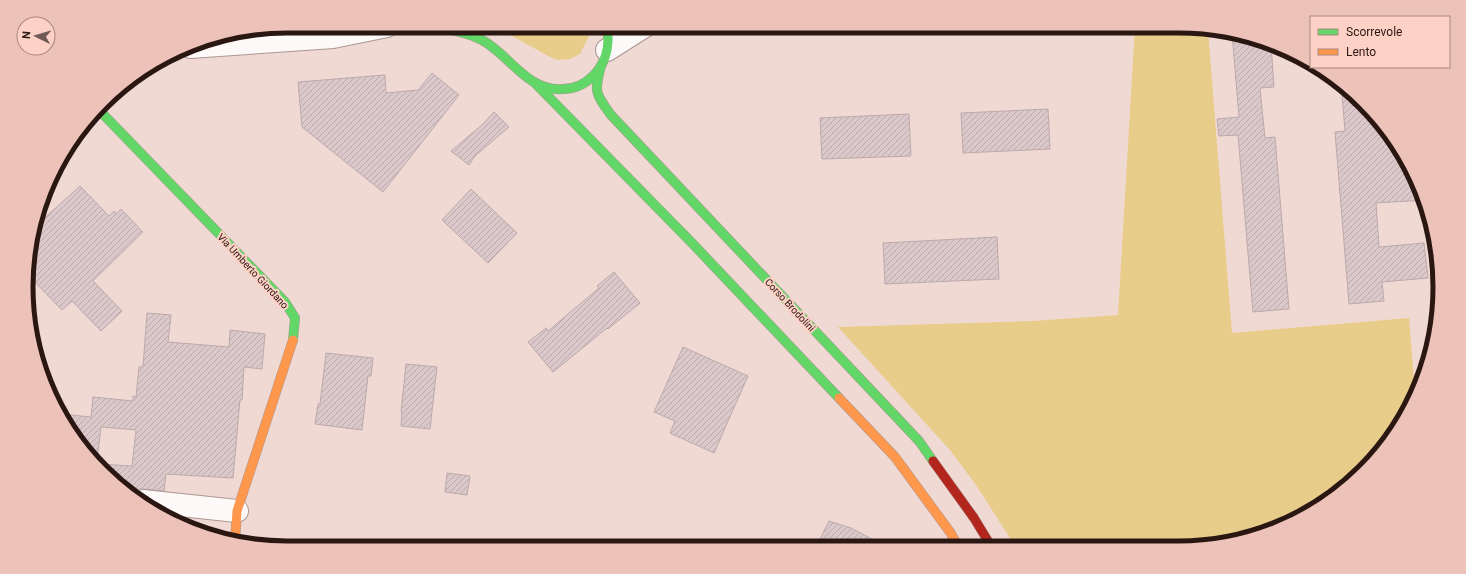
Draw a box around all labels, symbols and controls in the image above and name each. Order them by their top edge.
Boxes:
north arrow [16,16,56,56]
legend [1310,16,1450,68]
text: Scorrevole [1346,25,1402,39]
text: N [20,31,33,40]
text: Lento [1346,45,1376,59]
street label: Via Umberto Giordano [215,231,291,311]
street label: Corso Brodolini [763,276,817,334]

